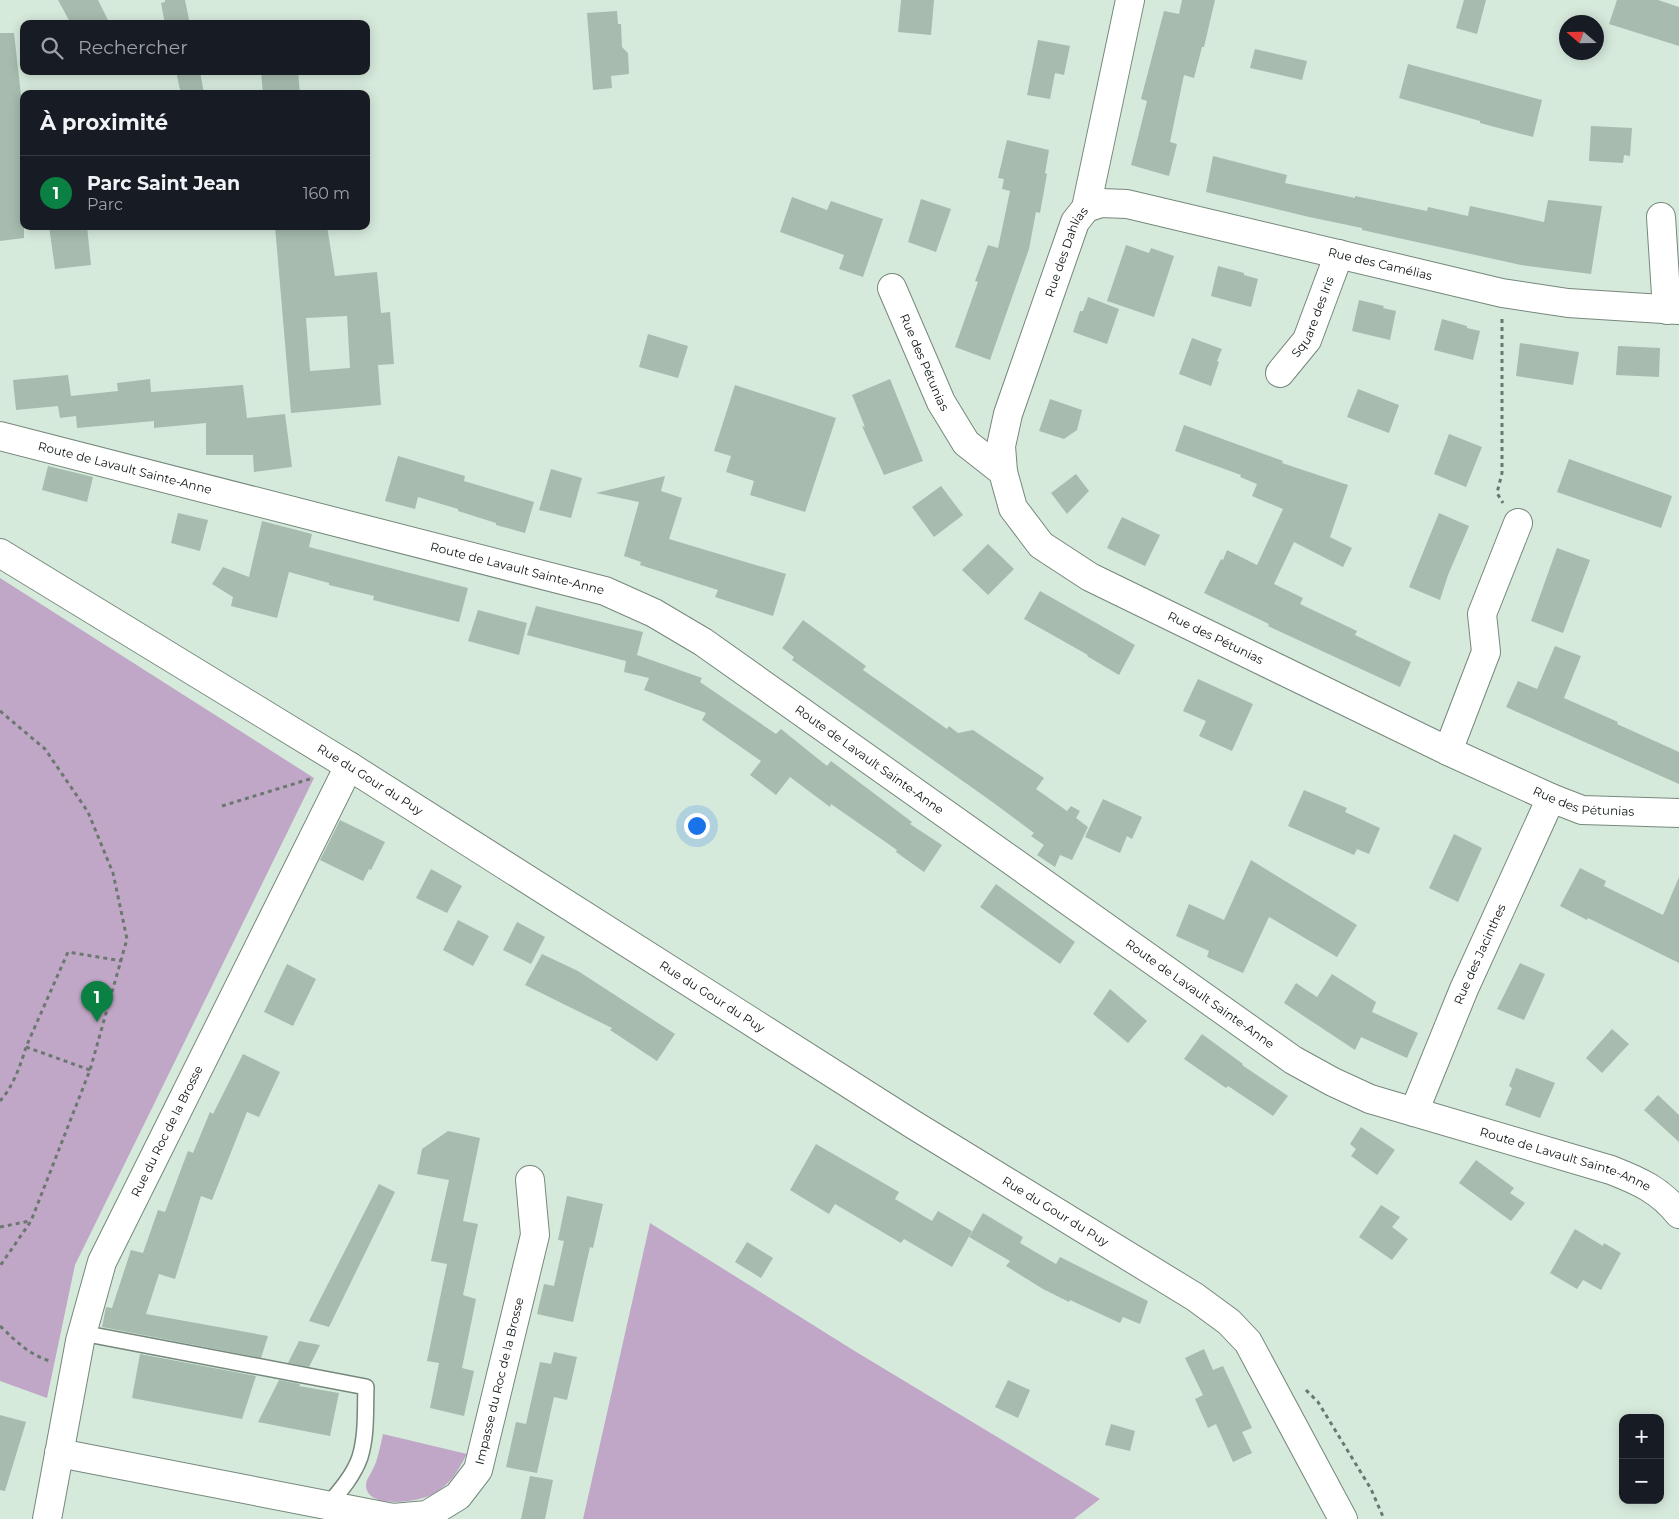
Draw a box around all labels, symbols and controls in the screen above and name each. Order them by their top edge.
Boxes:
north arrow [1559,15,1604,60]
search box [20,20,370,75]
icon: search [38,34,66,62]
text: Rechercher [78,36,188,59]
text: À proximité [40,110,168,135]
text: Parc Saint Jean [87,172,240,195]
text: 1 [53,184,59,203]
text: 160 m [303,184,350,203]
text: Parc [87,195,123,214]
street label: Rue des Dahlias [1041,204,1091,299]
street label: Rue des Camélias [1327,244,1434,283]
street label: Square des Iris [1288,274,1337,360]
street label: Rue des Pétunias [897,311,953,414]
street label: Route de Lavault Sainte-Anne [37,438,214,497]
street label: Route de Lavault Sainte-Anne [429,539,606,598]
street label: Rue des Pétunias [1165,608,1266,667]
street label: Route de Lavault Sainte-Anne [792,702,947,817]
street label: Rue du Gour du Puy [315,741,426,818]
street label: Rue des Pétunias [1531,783,1635,819]
your location [684,813,710,839]
street label: Rue des Jacinthes [1450,901,1509,1007]
street label: Route de Lavault Sainte-Anne [1123,936,1277,1051]
street label: Rue du Gour du Puy [657,957,768,1036]
pin: 1 [81,981,113,1022]
street label: Rue du Roc de la Brosse [128,1063,206,1199]
street label: Route de Lavault Sainte-Anne [1478,1124,1654,1194]
street label: Rue du Gour du Puy [1000,1173,1112,1250]
street label: Impasse du Roc de la Brosse [472,1296,527,1466]
map controls [1619,1414,1664,1504]
button: + [1619,1414,1664,1459]
button: − [1619,1459,1664,1504]

